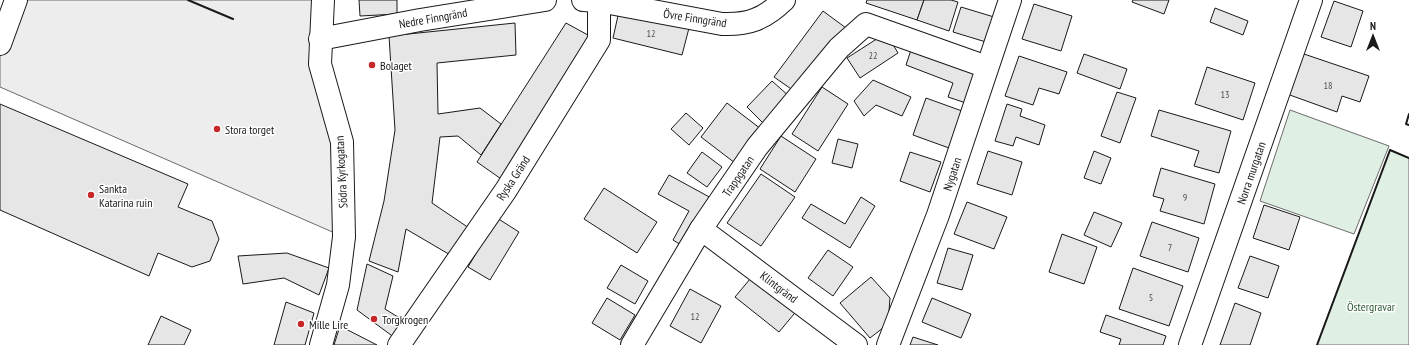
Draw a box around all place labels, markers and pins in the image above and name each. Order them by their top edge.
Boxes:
place label: Bolaget [380,58,413,73]
marker: Bolaget [367,60,377,70]
place label: Stora torget [225,122,275,137]
marker: Stora torget [212,124,222,134]
place label: Sankta Katarina ruin [99,181,152,210]
marker: Sankta Katarina ruin [86,190,96,200]
place label: Torgkrogen [382,312,428,327]
marker: Torgkrogen [369,314,379,324]
place label: Mille Lire [309,317,348,332]
marker: Mille Lire [296,319,306,329]

